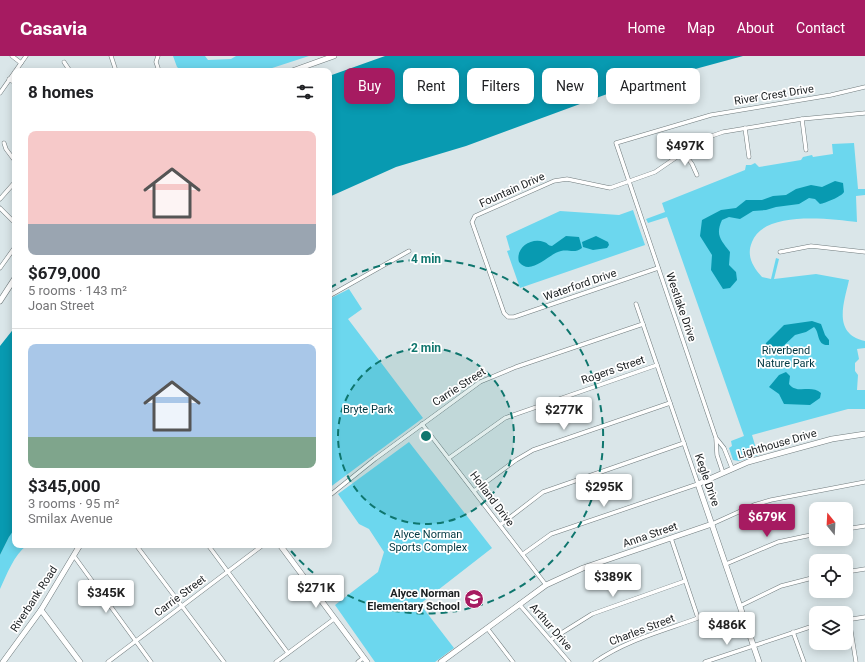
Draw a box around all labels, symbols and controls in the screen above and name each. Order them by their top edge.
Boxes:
text: Casavia [20,17,87,40]
text: Home [627,20,665,36]
text: Map [687,20,715,36]
text: About [737,20,774,36]
text: Contact [796,20,845,36]
chip: Buy [344,68,395,104]
chip: Rent [403,68,459,104]
chip: Filters [467,68,534,104]
chip: New [542,68,598,104]
chip: Apartment [606,68,700,104]
icon: filters [294,81,316,103]
text: 8 homes [28,82,94,102]
street label: River Crest Drive [733,82,815,108]
pin: $497K [657,133,713,167]
text: $497K [666,138,704,153]
icon: home [136,157,208,229]
street label: Fountain Drive [477,170,547,210]
text: 4 min [411,252,441,266]
text: $679,000 [28,263,100,283]
street label: Waterford Drive [542,266,618,304]
street label: Westlake Drive [663,271,699,343]
text: 5 rooms · 143 m² [28,283,127,298]
text: Joan Street [28,298,94,313]
text: 2 min [411,341,441,355]
park label: Riverbend Nature Park [757,344,815,370]
street label: Rogers Street [580,353,647,387]
street label: Carrie Street [430,365,488,409]
icon: home [136,370,208,442]
pin: $277K [536,397,592,431]
text: $277K [545,402,583,417]
park label: Bryte Park [343,403,394,416]
street label: Lighthouse Drive [736,426,818,462]
centre of rings [419,429,433,443]
street label: Kegle Drive [692,452,722,508]
street label: Holland Drive [467,469,517,529]
pin: $295K [576,474,632,508]
text: $345,000 [28,476,100,496]
text: $295K [585,479,623,494]
text: 3 rooms · 95 m² [28,496,120,511]
north arrow [809,502,853,546]
map controls [809,502,853,650]
pin: $679K [739,504,795,538]
text: $679K [748,509,786,524]
text: Smilax Avenue [28,511,113,526]
street label: Anna Street [621,519,679,550]
park label: Alyce Norman Sports Complex [389,528,468,554]
button: locate [809,554,853,598]
street label: Riverbank Road [8,564,60,634]
pin: $389K [585,564,641,598]
text: $389K [594,569,632,584]
street label: Carrie Street [152,572,209,620]
pin: $271K [288,575,344,609]
pin: $345K [78,580,134,614]
text: $271K [297,580,335,595]
text: $345K [87,585,125,600]
place label: Alyce Norman Elementary School [367,587,460,613]
school or university icon: Alyce Norman Elementary School [463,588,485,610]
street label: Arthur Drive [527,601,575,653]
button: layers [809,606,853,650]
street label: Charles Street [608,611,677,648]
pin: $486K [699,612,755,646]
text: $486K [708,617,746,632]

